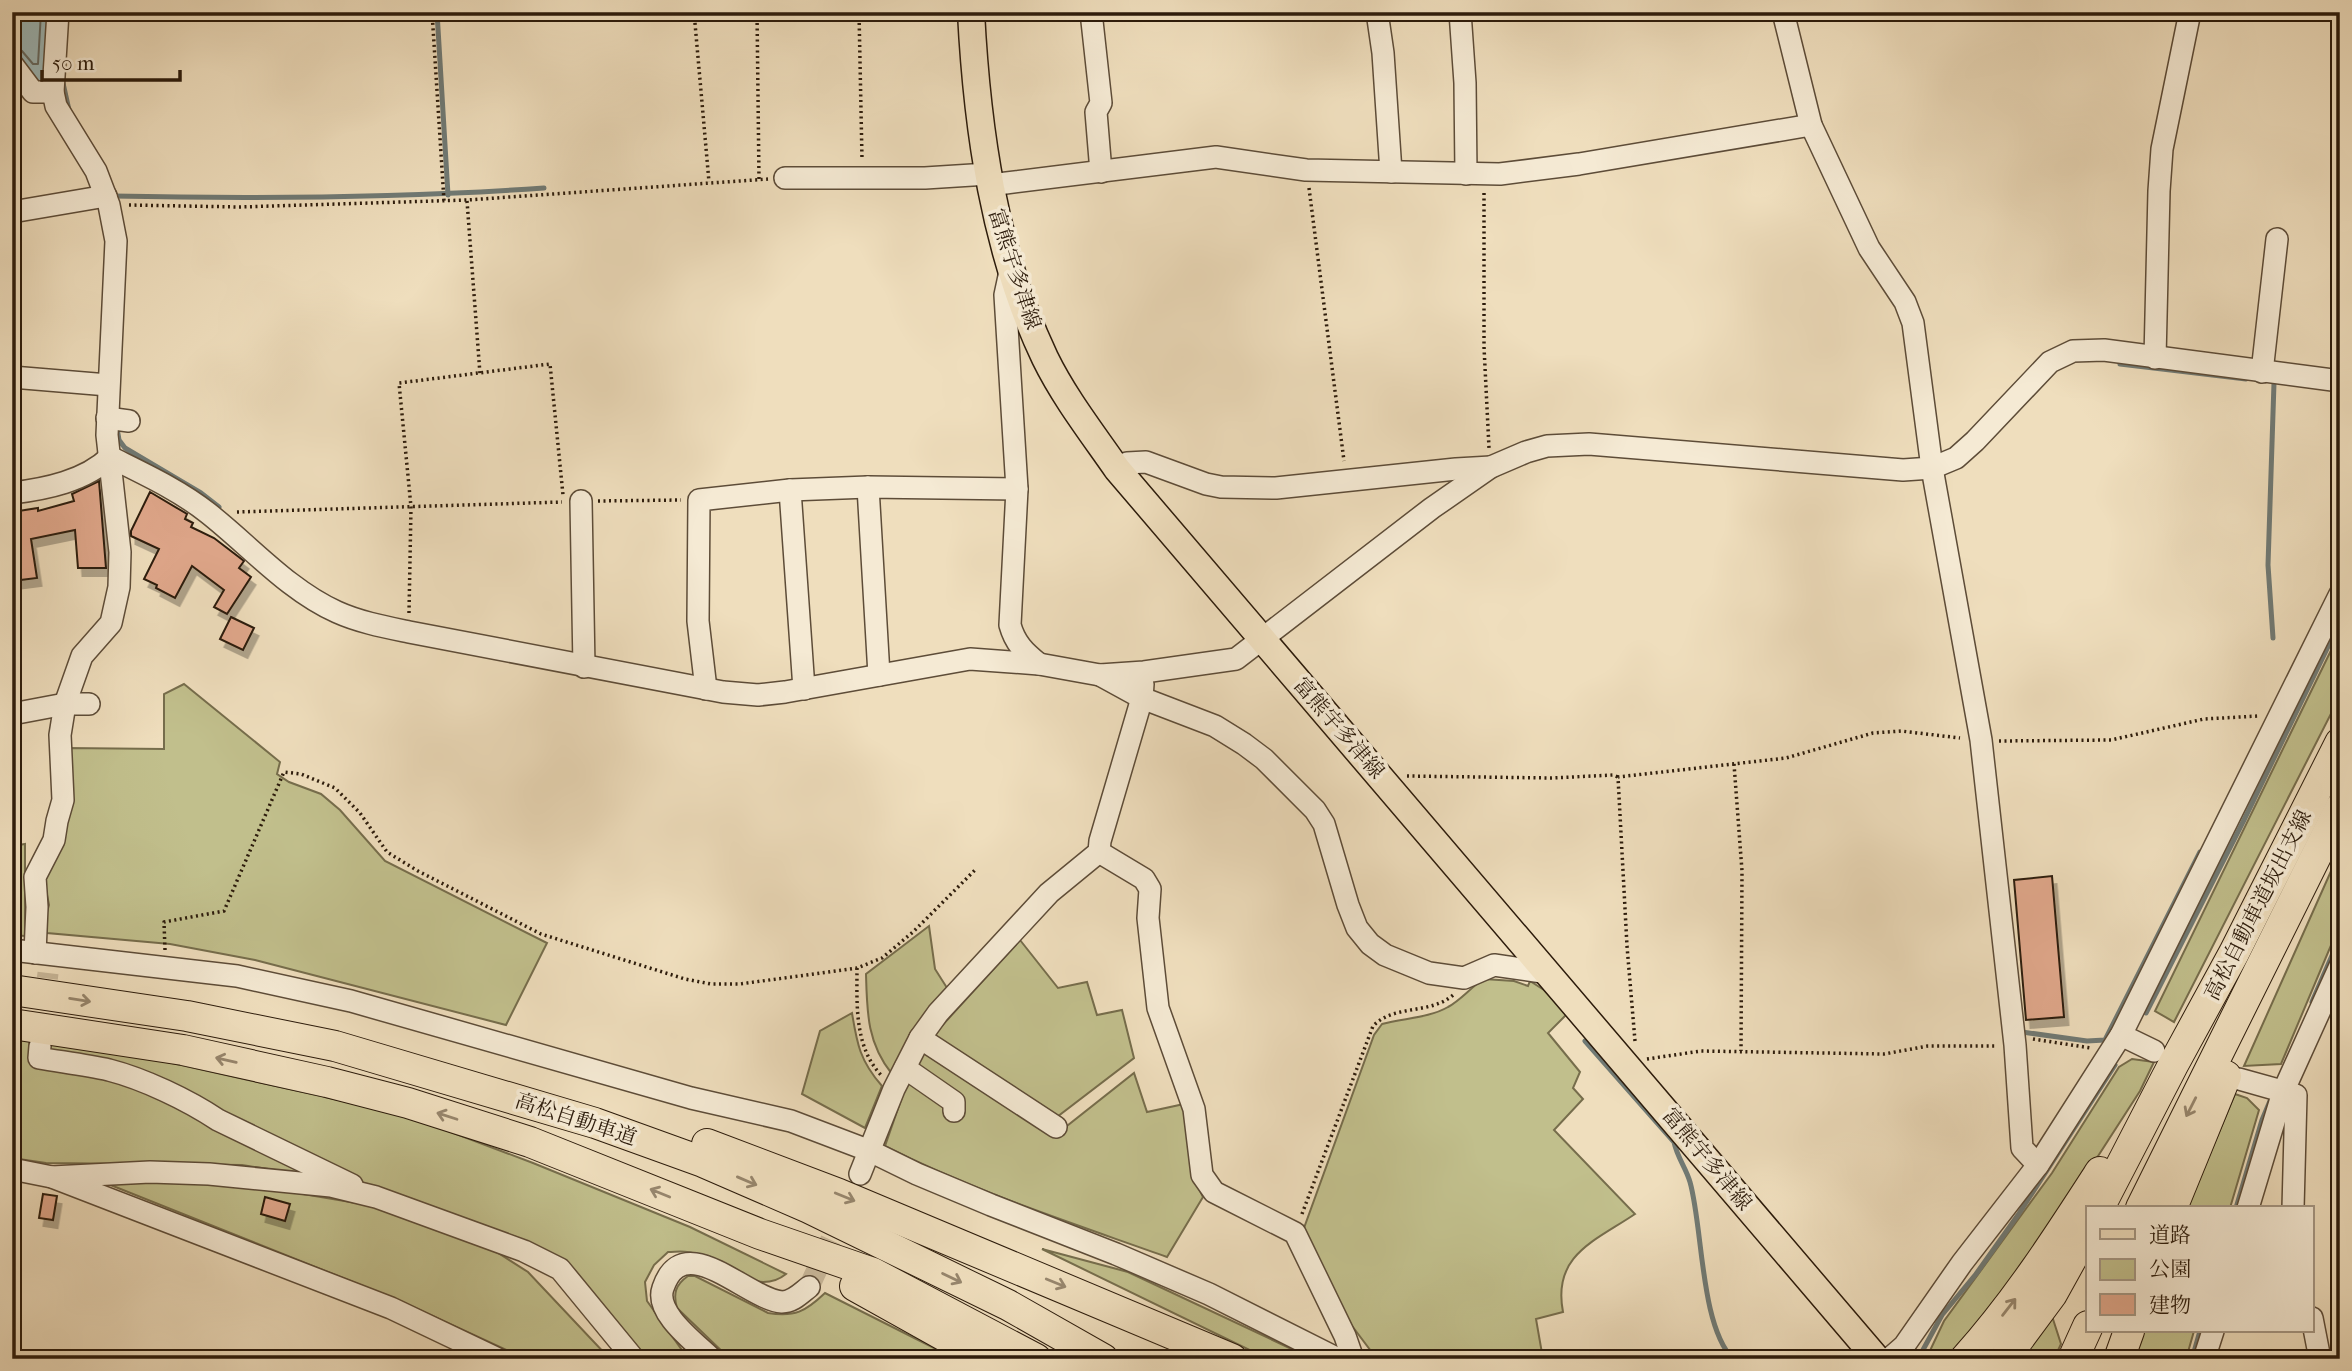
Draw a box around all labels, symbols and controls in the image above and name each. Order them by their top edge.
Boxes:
scale bar [42,38,180,82]
text: 50 m [52,51,95,75]
street label: 富熊宇多津線 [984,205,1046,333]
street label: 富熊宇多津線 [1289,673,1389,783]
street label: 高松自動車道坂出支線 [2200,806,2316,1004]
one-way arrow [68,994,91,1007]
one-way arrow [215,1052,238,1066]
street label: 高松自動車道 [512,1088,640,1150]
one-way arrow [2183,1096,2197,1117]
street label: 富熊宇多津線 [1657,1103,1757,1215]
one-way arrow [436,1108,458,1121]
one-way arrow [735,1175,757,1188]
one-way arrow [650,1186,672,1199]
one-way arrow [834,1191,856,1204]
legend [2086,1206,2314,1332]
text: 道路 [2149,1223,2191,1247]
text: 公園 [2149,1257,2191,1281]
one-way arrow [941,1272,962,1285]
one-way arrow [1044,1278,1066,1291]
text: 建物 [2149,1293,2191,1317]
one-way arrow [2001,1298,2016,1316]

